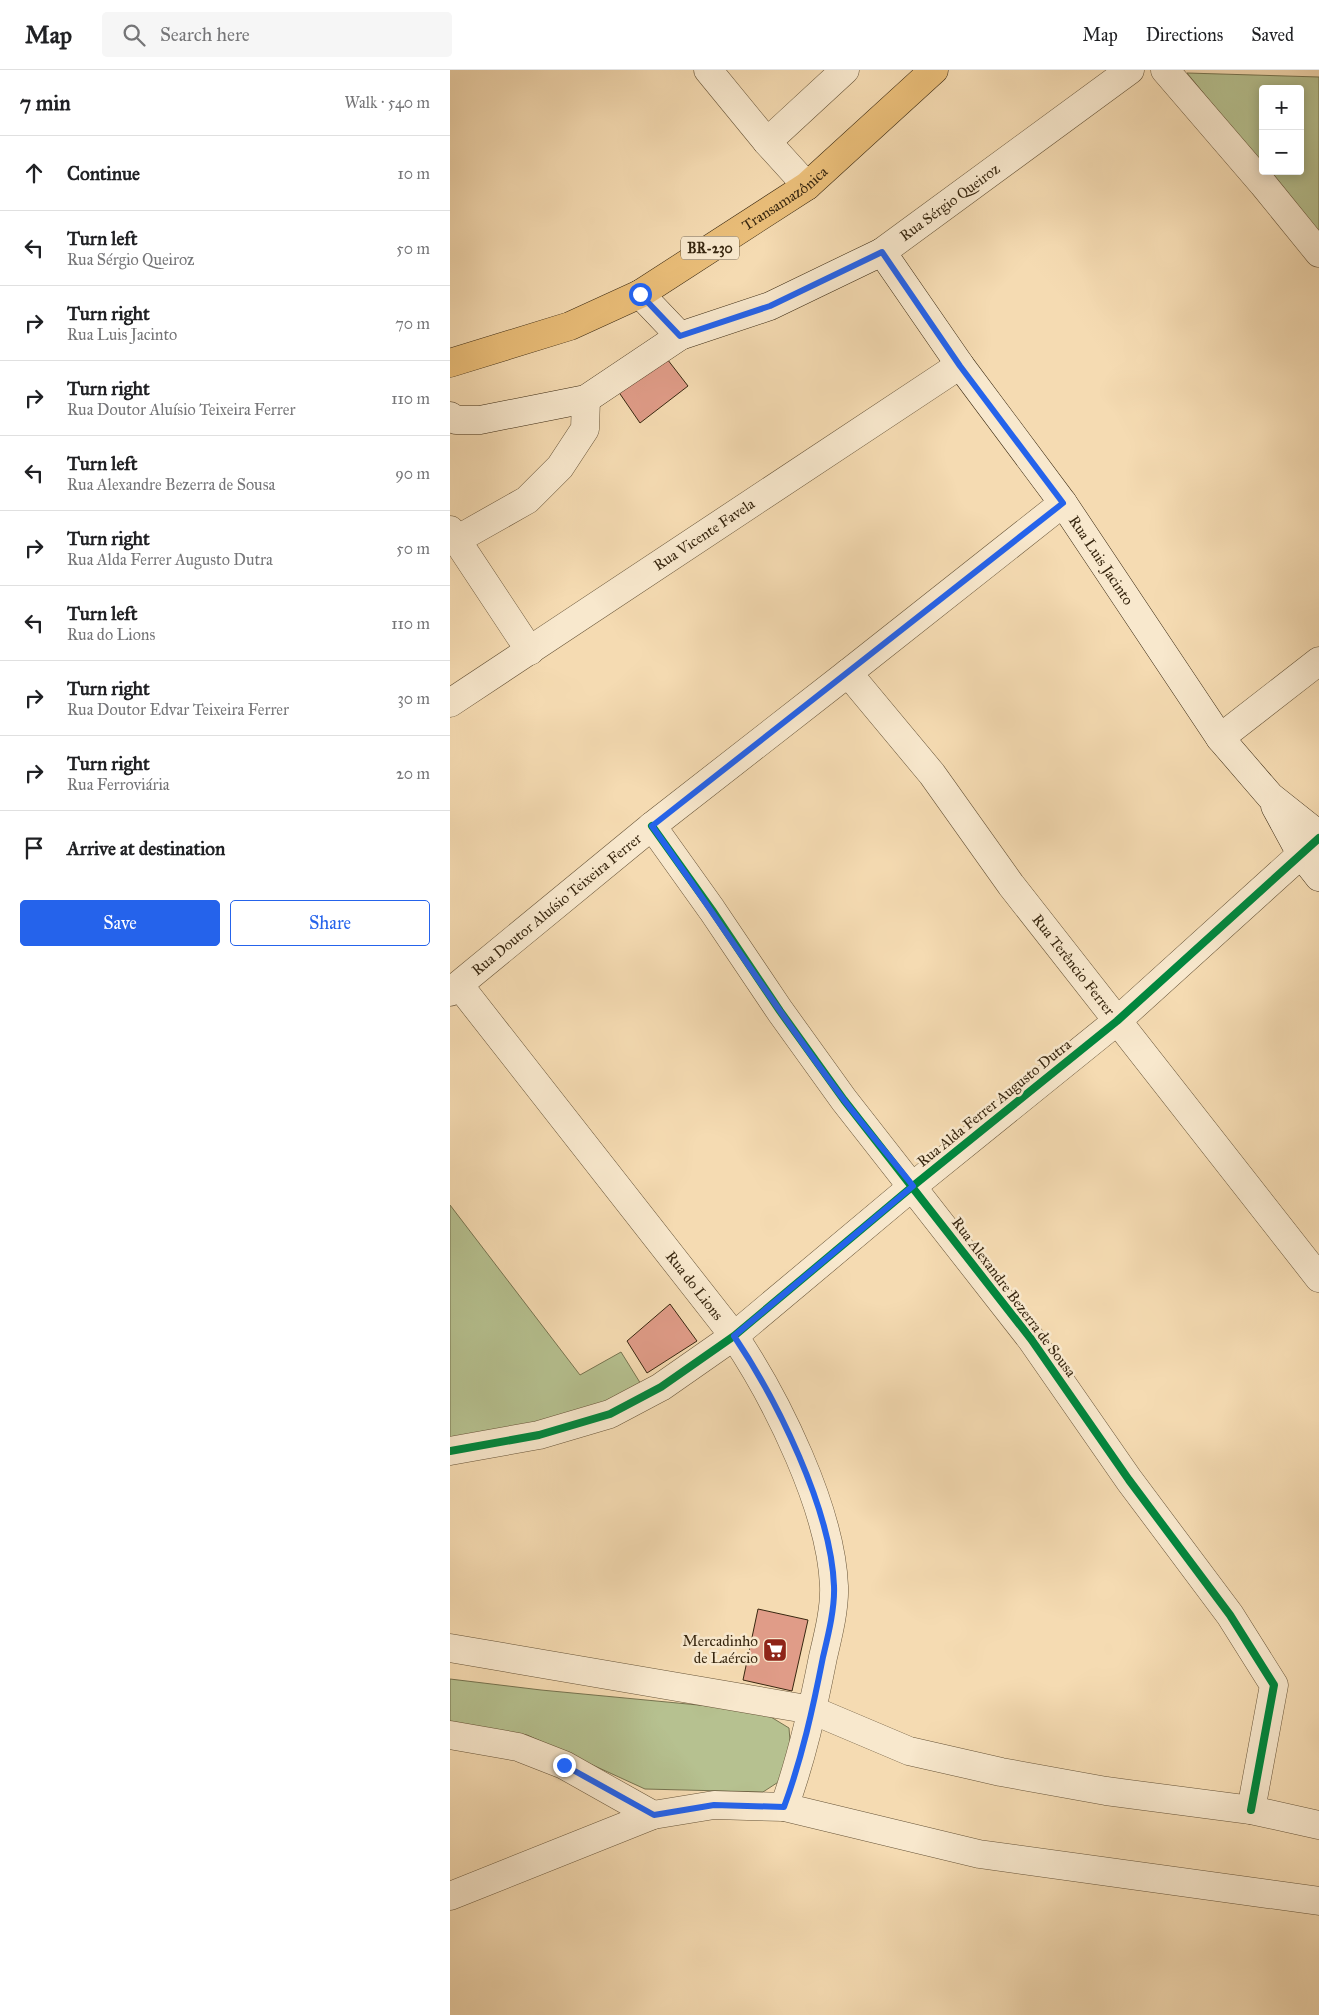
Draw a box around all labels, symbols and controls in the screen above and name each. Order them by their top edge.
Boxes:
search box [102,12,452,57]
text: Map [25,20,72,50]
icon: search [120,21,148,49]
text: Search here [160,23,250,46]
text: Map [1082,24,1118,46]
text: Directions [1146,24,1223,46]
text: Saved [1251,24,1294,46]
map controls [1259,85,1304,175]
button: + [1259,85,1304,130]
text: 7 min [20,90,71,116]
text: Walk · 540 m [345,93,430,112]
button: − [1259,130,1304,175]
icon: ahead [20,159,48,187]
street label: Rua Sérgio Queiroz [896,160,1003,245]
text: Continue [67,162,140,185]
street label: Transamazônica [739,162,832,235]
text: 10 m [398,164,430,183]
text: Turn left [67,227,137,250]
icon: left [20,234,48,262]
road number: BR-230 [681,237,739,260]
text: 50 m [396,239,430,258]
text: Rua Sérgio Queiroz [67,250,195,269]
route start [629,283,652,306]
text: Turn right [67,302,150,325]
icon: right [20,309,48,337]
text: 70 m [395,314,430,333]
text: Rua Luis Jacinto [67,325,177,344]
text: Turn right [67,377,150,400]
icon: right [20,384,48,412]
text: 110 m [391,389,430,408]
text: Rua Doutor Aluísio Teixeira Ferrer [67,400,295,419]
text: Turn left [67,452,137,475]
icon: left [20,459,48,487]
text: 90 m [395,464,430,483]
text: Rua Alexandre Bezerra de Sousa [67,475,275,494]
street label: Rua Vicente Favela [650,494,759,574]
street label: Rua Luis Jacinto [1065,512,1138,609]
text: Turn right [67,527,150,550]
icon: right [20,534,48,562]
text: 50 m [396,539,430,558]
text: Rua Alda Ferrer Augusto Dutra [67,550,273,569]
text: Turn left [67,602,137,625]
icon: left [20,609,48,637]
text: 110 m [391,614,430,633]
text: Rua do Lions [67,625,155,644]
text: Turn right [67,677,150,700]
icon: right [20,684,48,712]
text: 30 m [397,689,430,708]
text: Rua Doutor Edvar Teixeira Ferrer [67,700,289,719]
text: Turn right [67,752,150,775]
icon: right [20,759,48,787]
text: 20 m [396,764,430,783]
text: Rua Ferroviária [67,775,170,794]
street label: Rua Doutor Aluísio Teixeira Ferrer [468,829,645,979]
icon: arrive [20,834,48,862]
text: Arrive at destination [67,837,225,860]
button: Save [20,900,220,946]
button: Share [230,900,430,946]
street label: Rua Terêncio Ferrer [1028,911,1119,1019]
street label: Rua Alda Ferrer Augusto Dutra [913,1035,1075,1171]
street label: Rua Alexandre Bezerra de Sousa [948,1214,1080,1381]
street label: Rua do Lions [662,1248,727,1324]
place label: Mercadinho de Laércio [682,1632,758,1667]
supermarket icon: Mercadinho de Laércio [762,1637,788,1663]
route end [553,1754,576,1777]

